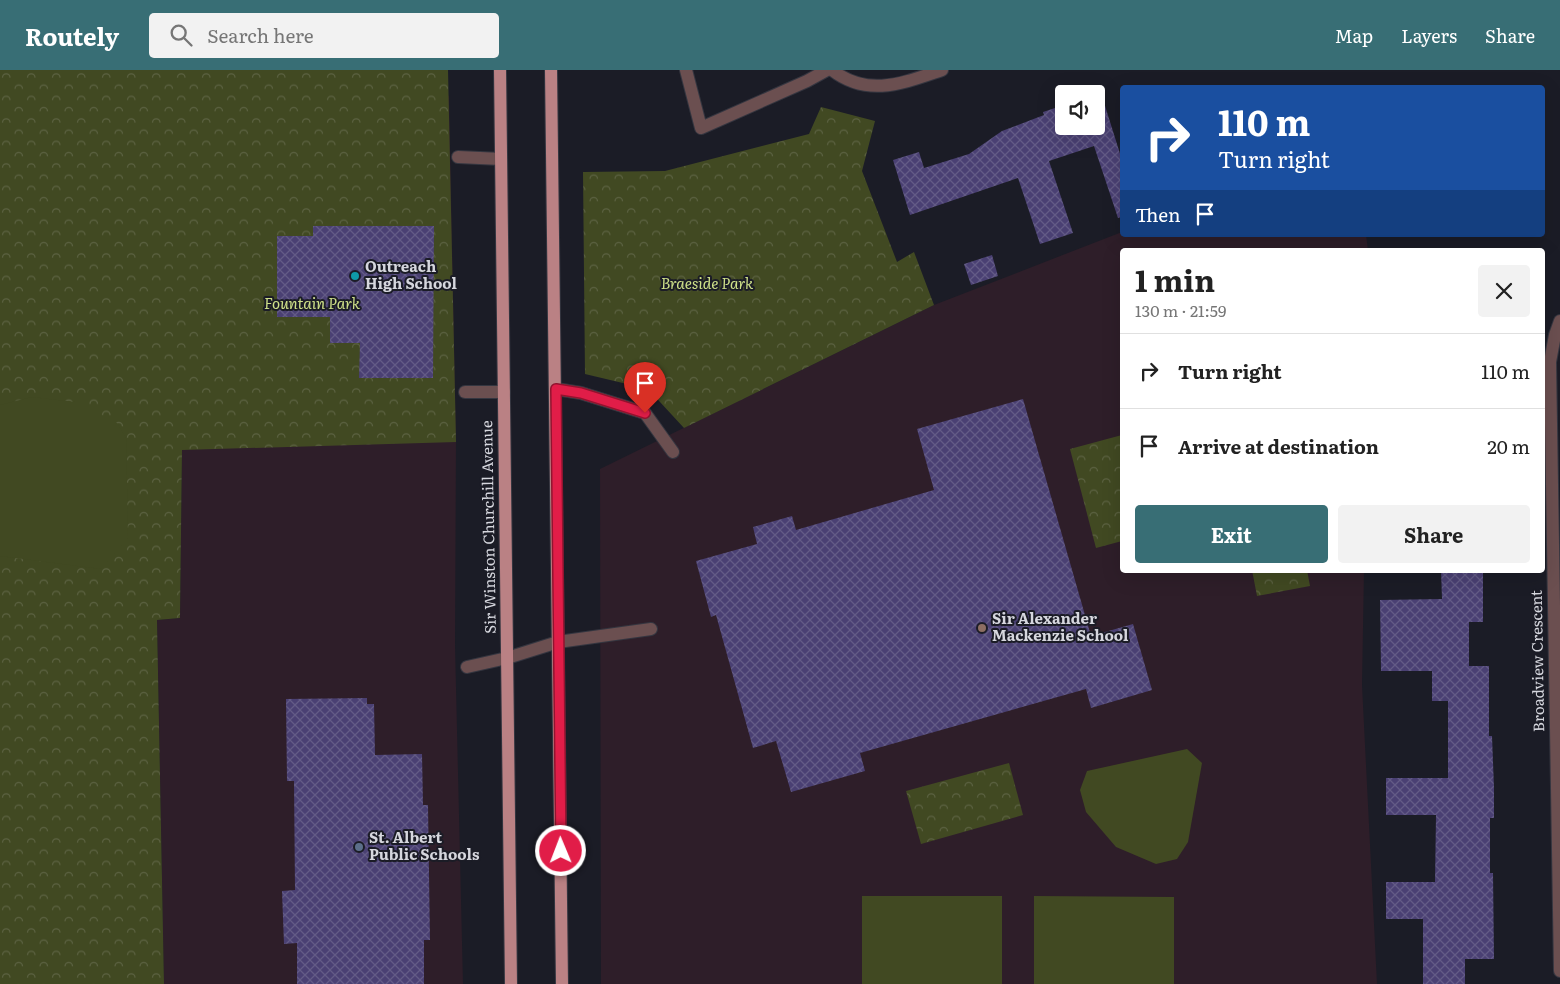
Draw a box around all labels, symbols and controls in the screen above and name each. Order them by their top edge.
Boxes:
search box [149,13,499,58]
text: Routely [25,18,119,53]
icon: search [167,21,195,49]
text: Search here [207,21,314,49]
text: Map [1335,22,1373,49]
text: Layers [1401,22,1457,49]
text: Share [1485,22,1535,49]
map controls [1055,85,1105,135]
button: sound [1055,85,1105,135]
text: 110 m [1218,95,1310,147]
icon: right [1135,105,1200,170]
text: Turn right [1218,142,1330,175]
text: Then [1135,200,1181,228]
icon: arrive [1191,200,1219,228]
place label: Outreach High School [365,254,458,294]
text: 1 min [1135,257,1215,301]
button: close [1478,265,1530,317]
marker: Outreach High School [349,270,361,282]
park label: Braeside Park [661,271,754,294]
park label: Fountain Park [264,291,361,314]
text: 130 m · 21:59 [1135,298,1226,322]
icon: right [1135,357,1163,385]
text: Turn right [1178,357,1282,385]
text: 110 m [1481,357,1530,385]
pin [624,362,666,413]
icon: arrive [631,369,659,397]
street label: Sir Winston Churchill Avenue [474,420,501,634]
icon: arrive [1135,432,1163,460]
text: Arrive at destination [1178,432,1379,460]
text: 20 m [1487,432,1530,460]
button: Exit [1135,505,1328,563]
button: Share [1338,505,1530,563]
street label: Broadview Crescent [1524,590,1549,732]
place label: Sir Alexander Mackenzie School [992,606,1129,646]
marker: Sir Alexander Mackenzie School [976,622,988,634]
position arrow [534,824,586,876]
place label: St. Albert Public Schools [369,825,480,865]
marker: St. Albert Public Schools [353,841,365,853]

